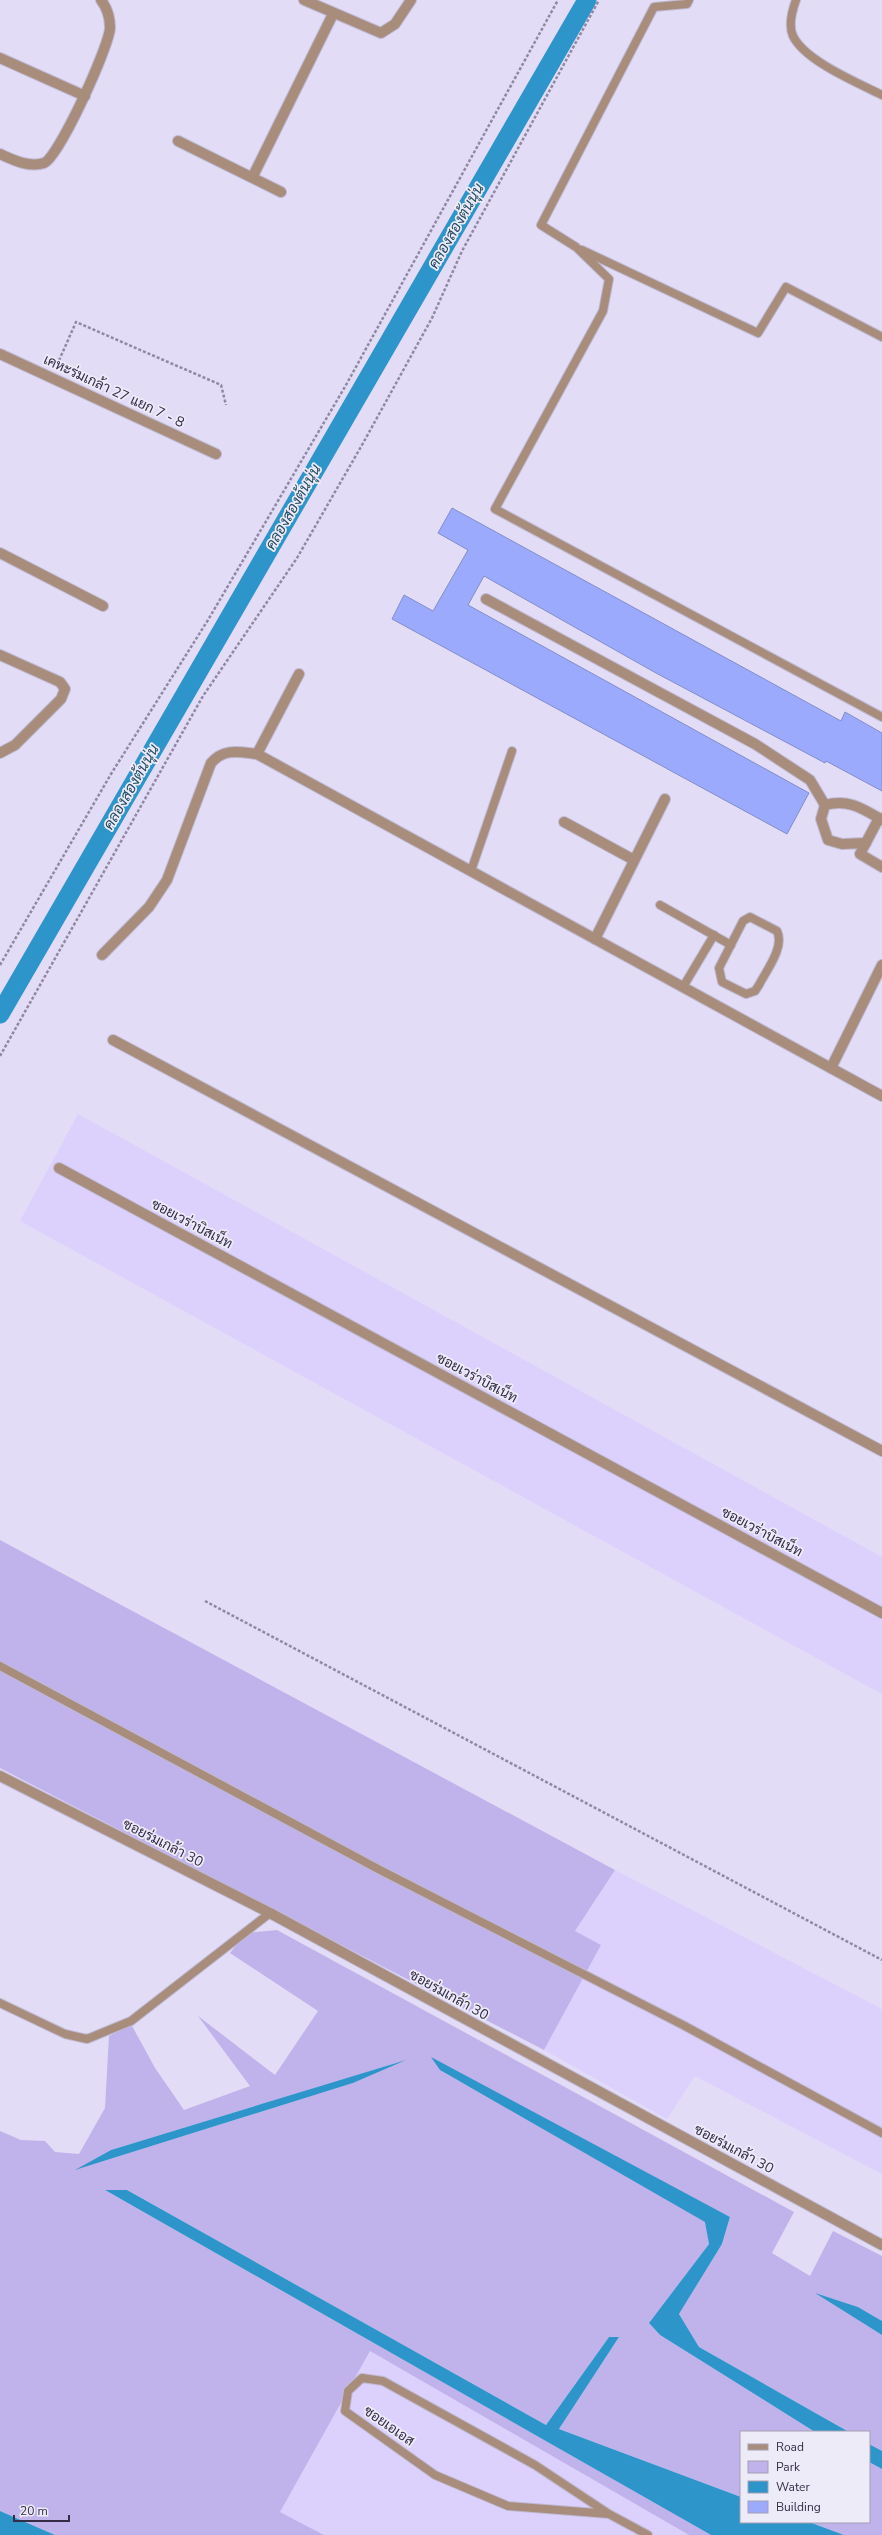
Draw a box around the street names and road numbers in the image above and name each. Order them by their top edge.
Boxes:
street label: เคหะร่มเกล้า 27 แยก 7 - 8 [40,350,188,432]
street label: ซอยเวร่าบิสเน็ท [148,1195,236,1253]
street label: ซอยเวร่าบิสเน็ท [433,1349,521,1407]
street label: ซอยเวร่าบิสเน็ท [718,1503,806,1561]
street label: ซอยร่มเกล้า 30 [120,1815,206,1871]
street label: ซอยร่มเกล้า 30 [406,1965,492,2025]
street label: ซอยร่มเกล้า 30 [691,2120,777,2178]
street label: ซอยเอเอส [360,2402,418,2450]

